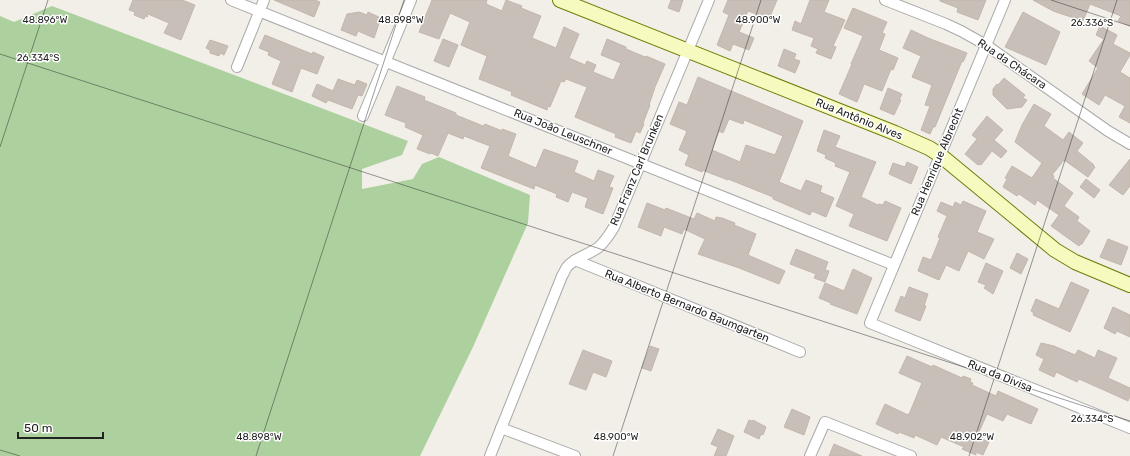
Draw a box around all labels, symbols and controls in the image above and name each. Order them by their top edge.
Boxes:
text: 48.896°W [22,14,68,26]
text: 48.898°W [378,14,424,26]
text: 48.900°W [735,14,781,26]
text: 26.336°S [1071,17,1113,29]
street label: Rua da Chácara [975,36,1049,92]
text: 26.334°S [17,52,59,64]
street label: Rua Antônio Alves [814,96,905,143]
street label: Rua João Leuschner [512,106,615,158]
street label: Rua Henrique Albrecht [908,106,966,218]
street label: Rua Franz Carl Brunken [608,112,666,228]
street label: Rua Alberto Bernardo Baumgarten [603,267,771,345]
street label: Rua da Divisa [966,357,1034,395]
text: 26.334°S [1071,413,1113,425]
scale bar [18,414,103,440]
text: 50 m [24,421,52,435]
text: 48.898°W [236,431,282,443]
text: 48.900°W [593,431,639,443]
text: 48.902°W [950,431,994,443]

